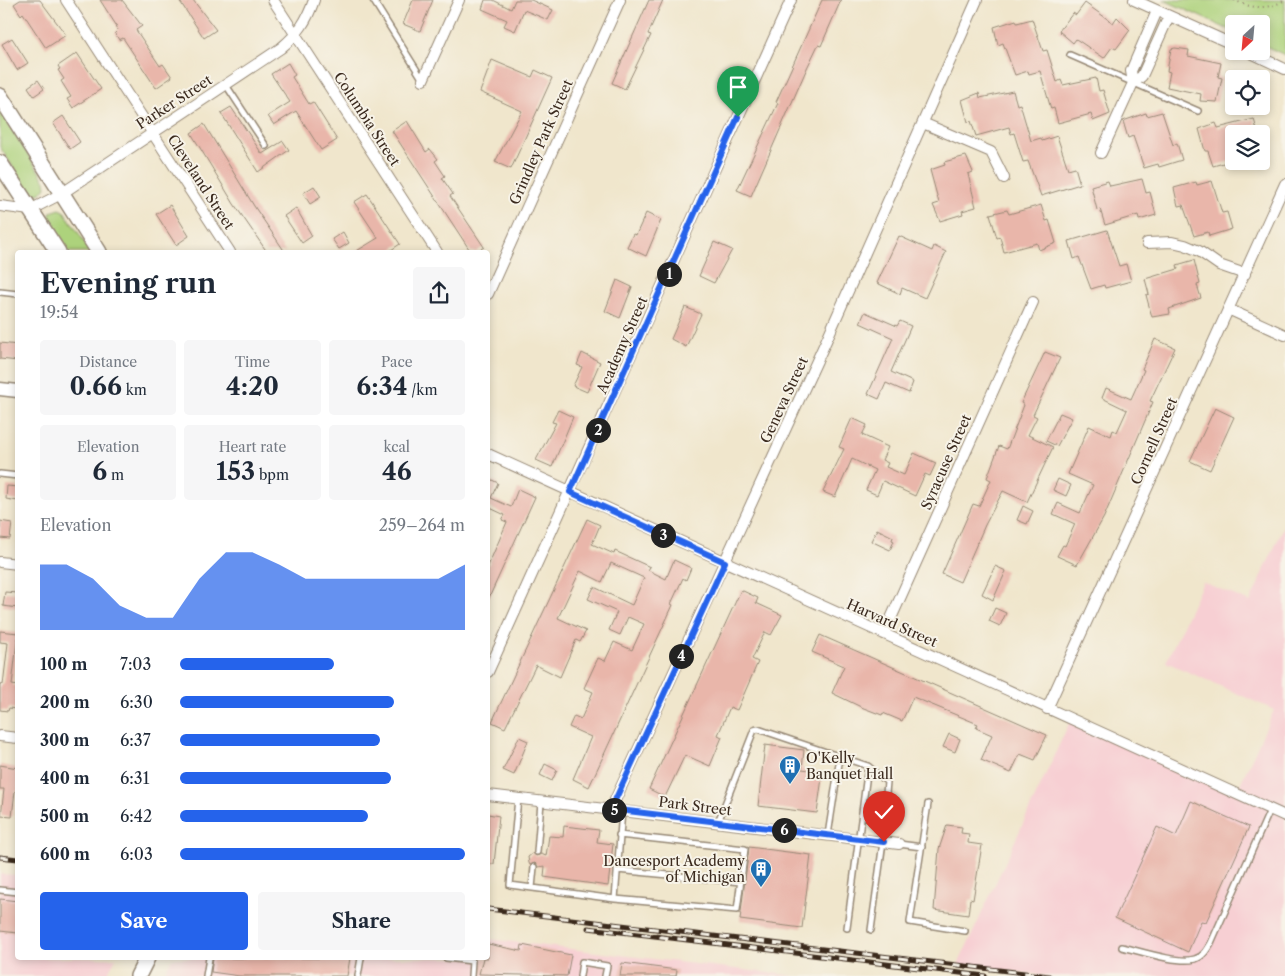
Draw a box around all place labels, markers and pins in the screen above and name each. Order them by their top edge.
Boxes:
pin [717,66,759,117]
pin: 1 [656,262,682,286]
pin: 2 [586,418,610,442]
pin: 3 [650,522,676,548]
pin: 4 [668,644,694,668]
place label: O'Kelly Banquet Hall [806,749,893,783]
building icon: O'Kelly Banquet Hall [778,754,802,785]
pin [863,791,905,842]
pin: 5 [602,798,626,822]
pin: 6 [772,818,796,842]
place label: Dancesport Academy of Michigan [603,852,745,886]
building icon: Dancesport Academy of Michigan [749,857,773,888]

